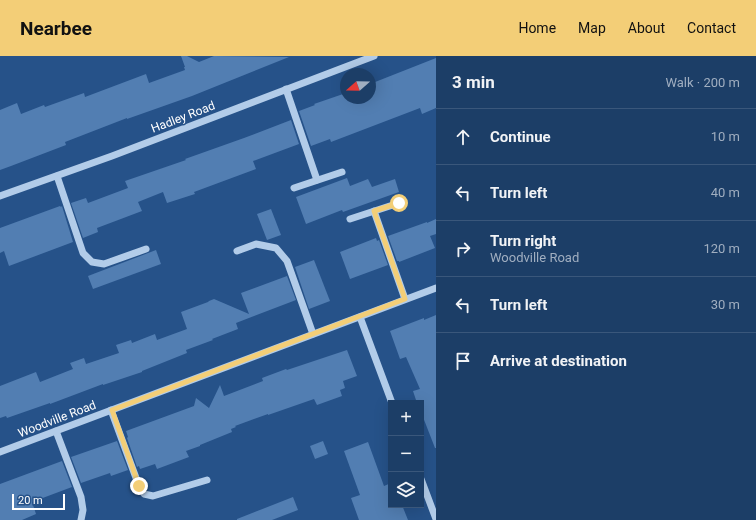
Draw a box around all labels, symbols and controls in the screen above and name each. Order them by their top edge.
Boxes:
text: Nearbee [20,17,92,40]
text: Home [518,20,556,36]
text: Map [578,20,606,36]
text: About [628,20,665,36]
text: Contact [687,20,736,36]
north arrow [340,68,376,104]
text: 3 min [452,72,495,92]
text: Walk · 200 m [665,75,740,90]
street label: Hadley Road [149,98,217,136]
icon: ahead [452,126,474,148]
text: Continue [490,128,551,146]
text: 10 m [711,129,740,144]
icon: left [452,182,474,204]
text: Turn left [490,184,547,202]
text: 40 m [711,185,740,200]
route start [390,194,408,212]
text: Turn right [490,232,556,250]
icon: right [452,238,474,260]
text: 120 m [703,241,740,256]
text: Woodville Road [490,250,579,265]
icon: left [452,294,474,316]
text: Turn left [490,296,547,314]
text: 30 m [711,297,740,312]
icon: arrive [452,350,474,372]
text: Arrive at destination [490,352,627,370]
street label: Woodville Road [16,398,98,440]
map controls [388,400,424,508]
button: + [388,400,424,436]
button: − [388,436,424,472]
button: layers [388,472,424,508]
route end [130,477,148,495]
scale bar [12,492,65,511]
text: 20 m [18,494,43,507]

